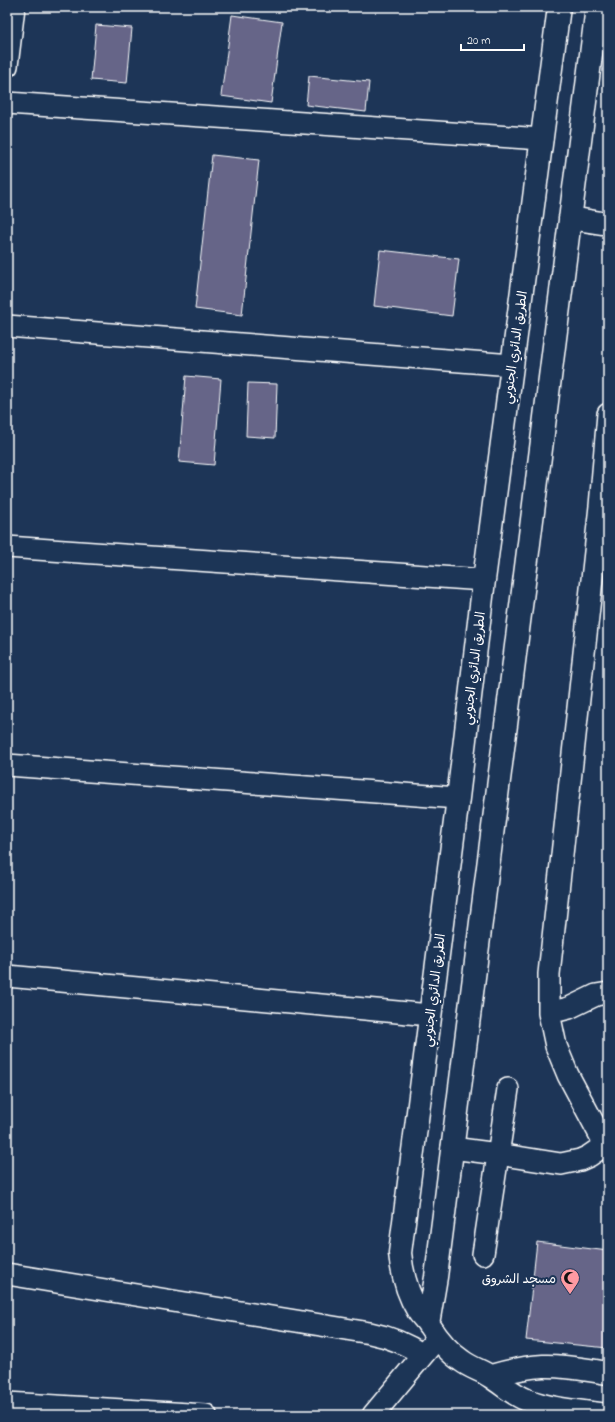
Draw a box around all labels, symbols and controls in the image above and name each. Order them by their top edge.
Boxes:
scale bar [461,26,524,52]
text: 20 m [467,32,490,50]
street label: الطريق الدائري الجنوبي [498,289,534,405]
street label: الطريق الدائري الجنوبي [458,610,492,726]
street label: الطريق الدائري الجنوبي [418,932,452,1048]
mosque icon: مسجد الشروق [559,1267,581,1295]
place label: مسجد الشروق [482,1270,556,1289]

